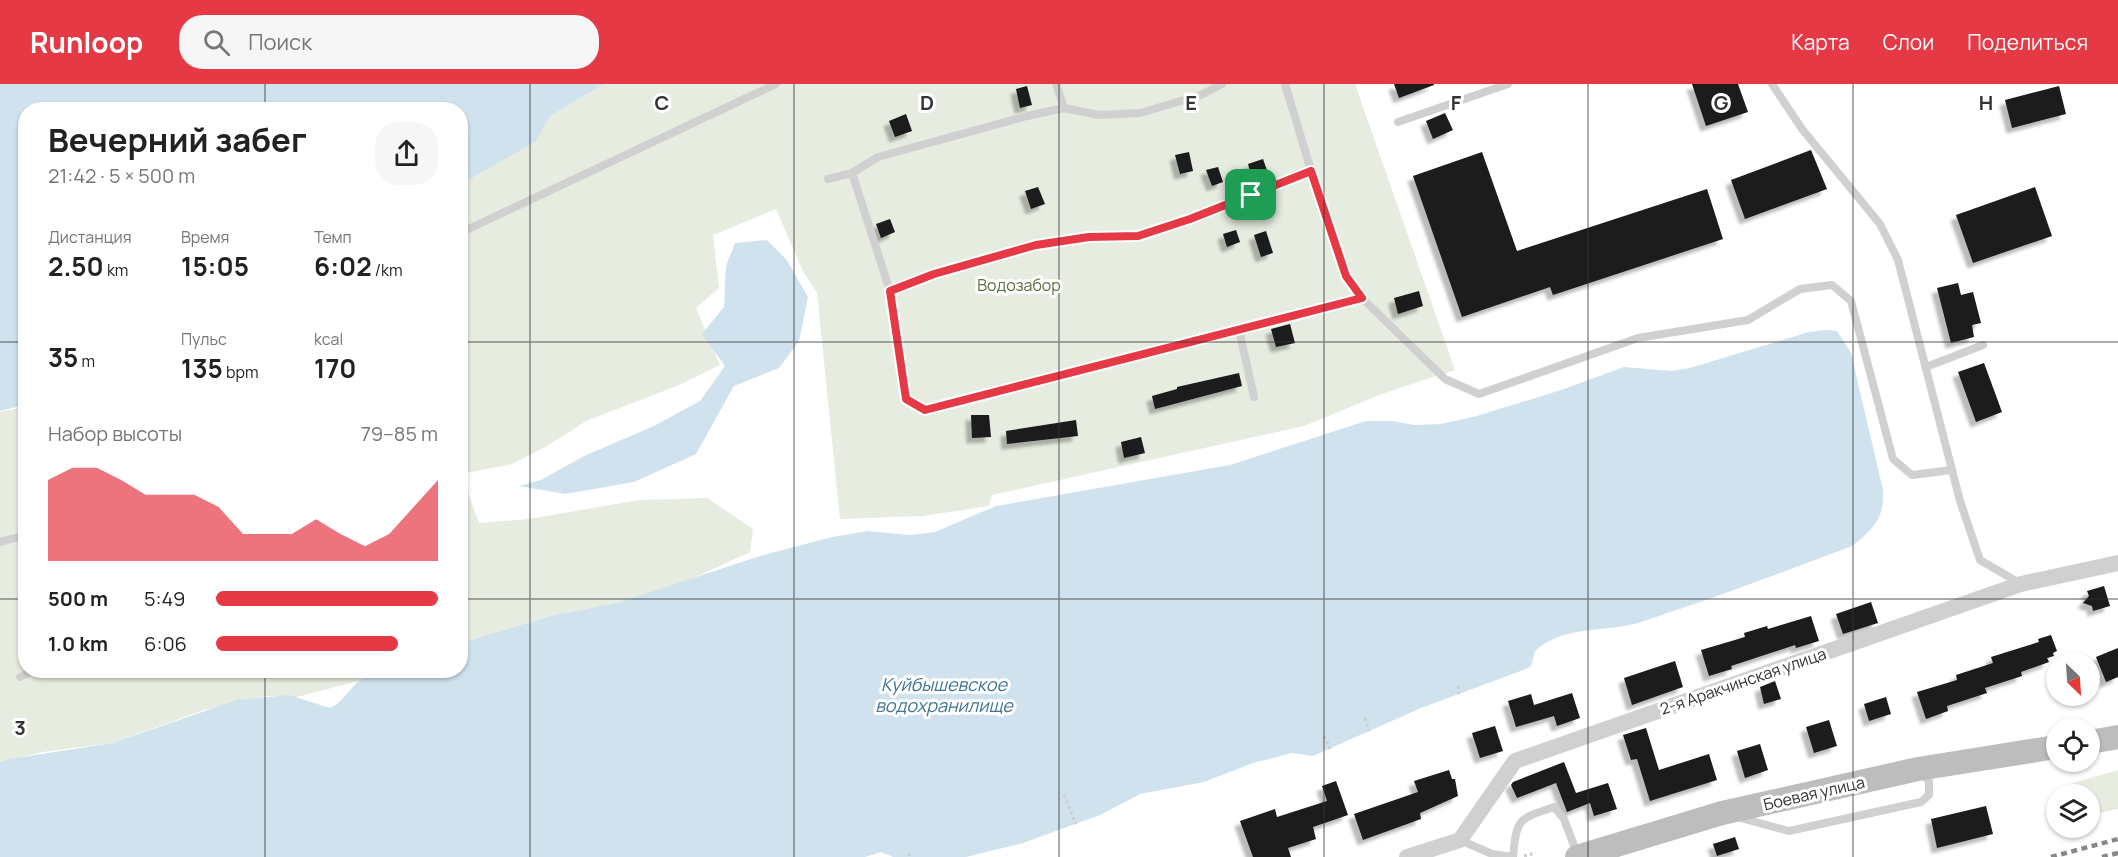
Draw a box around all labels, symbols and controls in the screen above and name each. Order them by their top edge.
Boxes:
search box [179,15,599,69]
text: Runloop [30,23,143,61]
icon: search [200,26,233,59]
text: Поиск [248,27,312,57]
text: Карта [1791,28,1850,56]
text: Слои [1883,28,1934,56]
text: Поделиться [1967,28,2088,56]
text: C [655,89,669,116]
text: D [920,89,934,116]
text: E [1185,89,1197,116]
text: F [1451,89,1462,116]
text: G [1714,89,1729,116]
text: H [1979,89,1993,116]
text: Вечерний забег [48,117,307,162]
button: share [375,122,438,185]
text: 21:42 · 5 × 500 m [48,162,195,189]
pin [1225,169,1276,220]
icon: arrive [1234,178,1267,211]
text: Дистанция [48,226,132,248]
text: Время [181,226,229,248]
text: Темп [314,226,352,248]
text: 2.50 [48,248,104,284]
text: 15:05 [181,248,249,284]
text: 6:02 [314,248,372,284]
text: km [104,259,128,281]
text: /km [372,259,403,281]
park label: Водозабор [977,274,1061,296]
text: Пульс [181,328,227,350]
text: kcal [314,328,343,350]
text: 35 [48,339,78,375]
text: m [78,350,95,372]
text: 135 [181,350,223,386]
text: 170 [314,350,356,386]
text: bpm [223,361,258,383]
text: Набор высоты [48,420,182,447]
text: 79–85 m [361,420,438,447]
text: 500 m [48,585,108,612]
text: 5:49 [144,585,186,612]
text: 1.0 km [48,630,108,657]
text: 6:06 [144,630,187,657]
street label: 2-я Аракчинская улица [1657,642,1829,720]
north arrow [2046,652,2100,706]
map controls [2046,652,2100,838]
water label: Куйбышевское водохранилище [875,672,1014,717]
text: 3 [14,714,26,741]
button: locate [2046,718,2100,772]
street label: Боевая улица [1761,771,1867,815]
button: layers [2046,784,2100,838]

